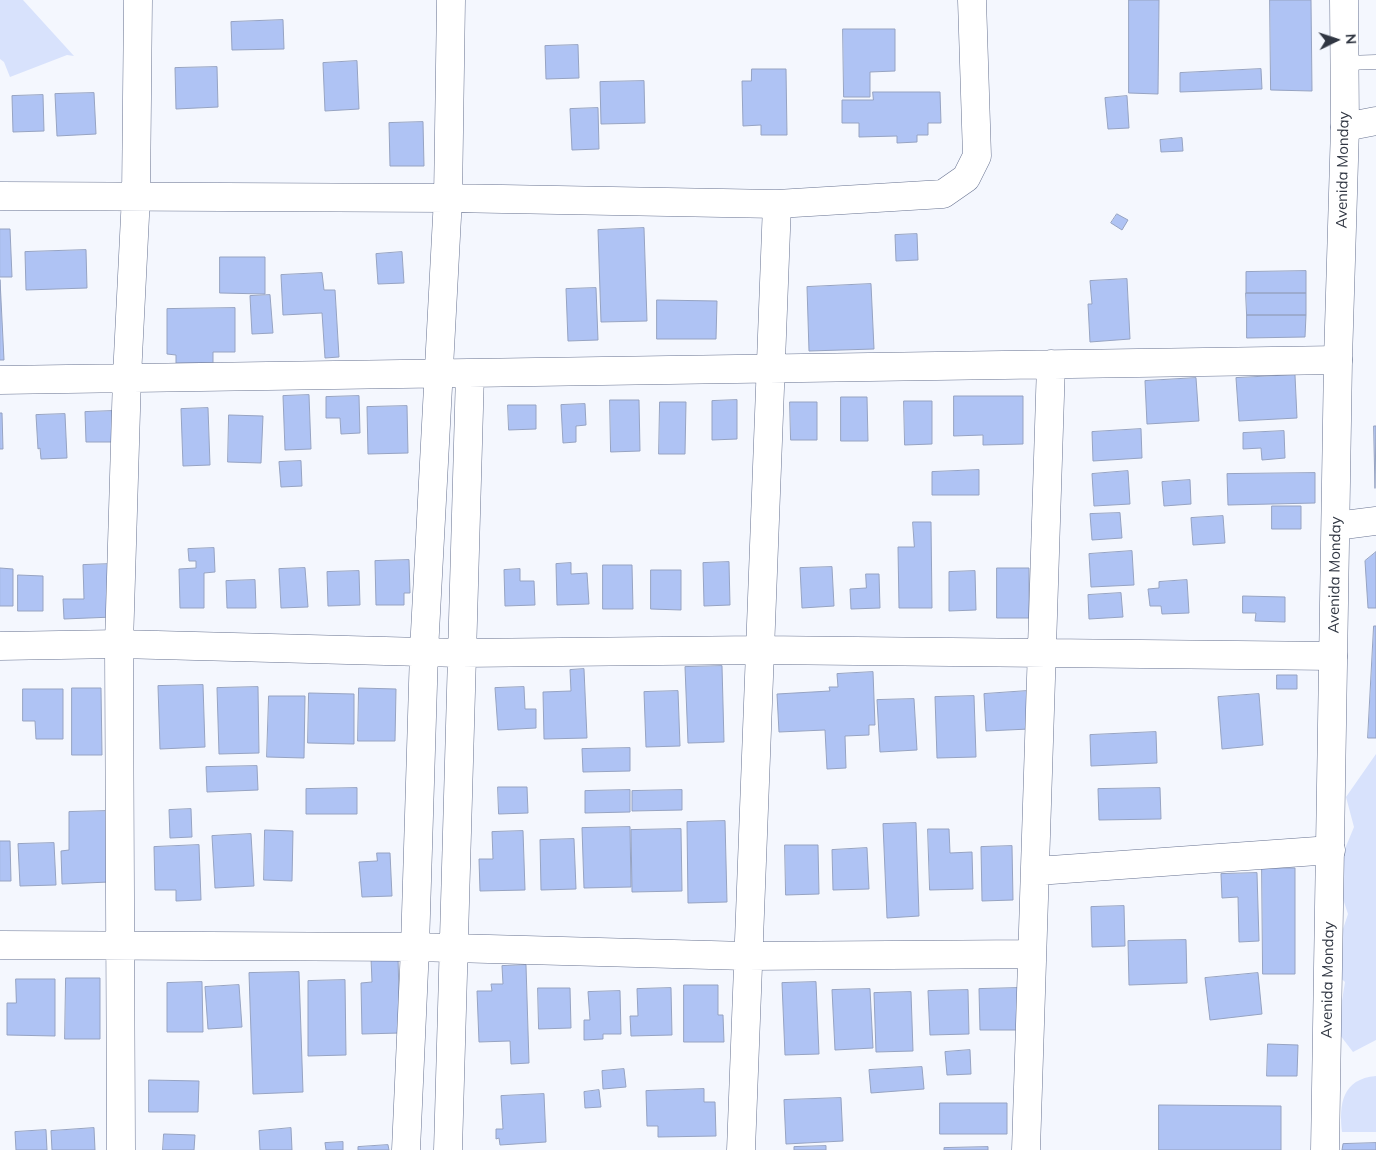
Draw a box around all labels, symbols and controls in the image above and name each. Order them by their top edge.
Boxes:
north arrow [1311,15,1361,65]
text: N [1342,33,1360,45]
street label: Avenida Monday [1333,111,1353,229]
street label: Avenida Monday [1325,516,1345,634]
street label: Avenida Monday [1318,921,1338,1039]

